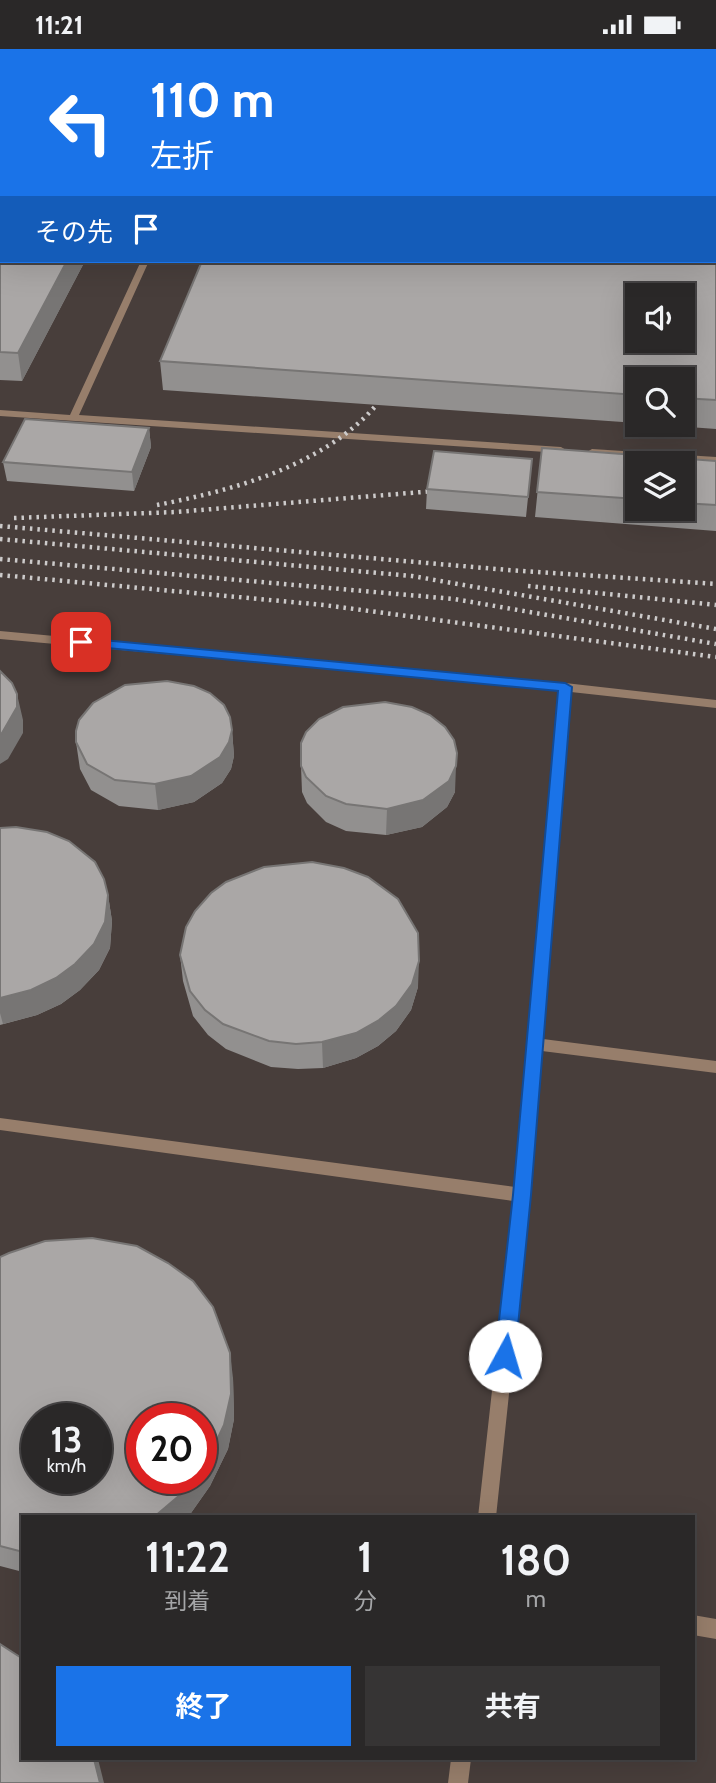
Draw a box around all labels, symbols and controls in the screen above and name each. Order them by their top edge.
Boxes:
text: 11:21 [35,9,83,41]
text: 110 m [150,70,274,129]
icon: left [35,77,126,168]
text: 左折 [150,136,214,175]
icon: arrive [127,210,165,248]
text: その先 [35,216,113,248]
map controls [625,283,695,521]
button: sound [625,283,695,353]
button: search [625,367,695,437]
button: layers [625,451,695,521]
pin [51,612,111,672]
icon: arrive [62,623,100,661]
position arrow [468,1319,542,1393]
speed limit sign: 20 [126,1403,217,1494]
text: 13 [51,1418,82,1461]
text: km/h [47,1455,86,1477]
text: 11:22 [145,1531,230,1583]
text: 1 [357,1531,373,1583]
text: 180 [501,1534,571,1586]
text: m [526,1585,546,1613]
text: 到着 [164,1587,210,1615]
text: 分 [354,1587,377,1615]
button: 終了 [56,1666,351,1746]
button: 共有 [365,1666,660,1746]

